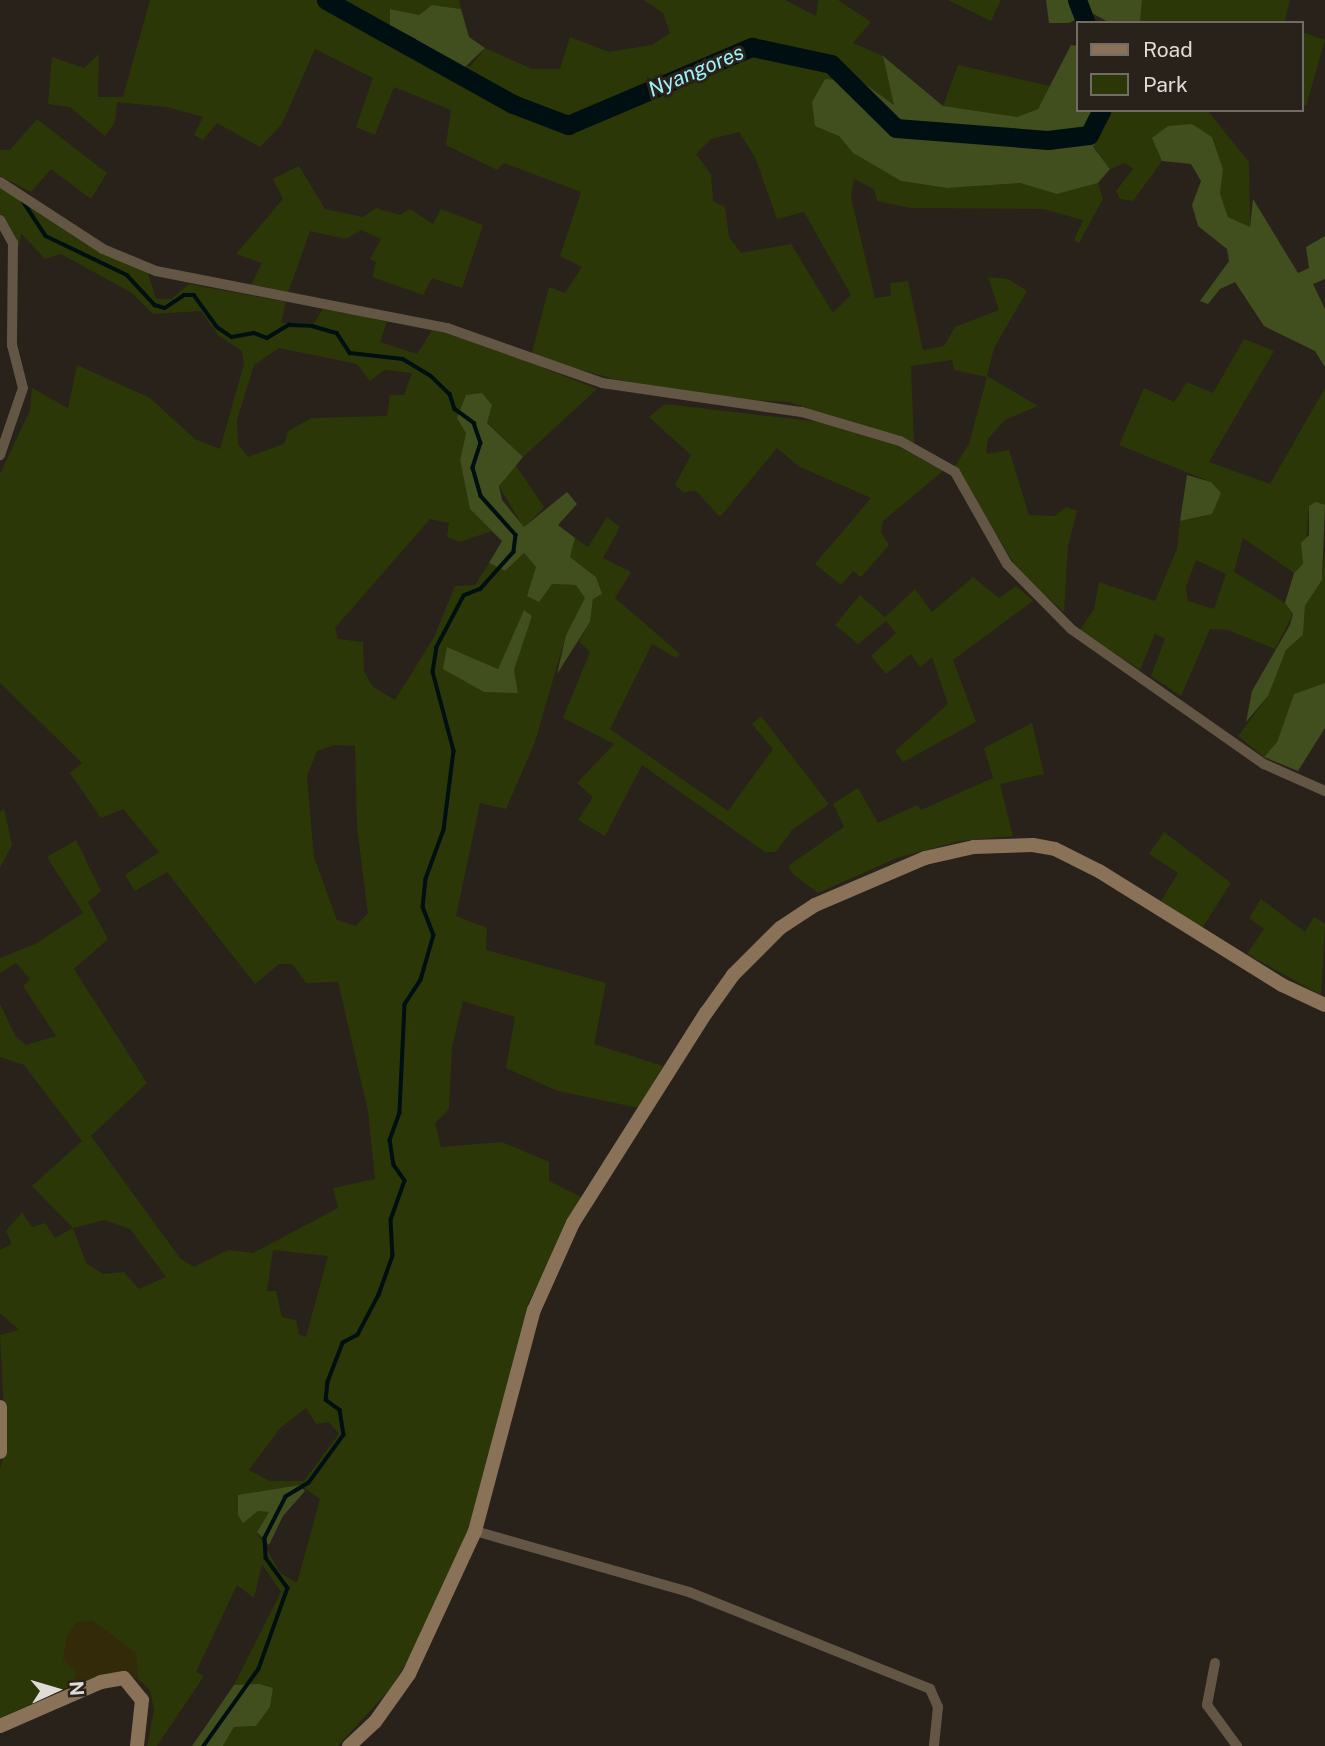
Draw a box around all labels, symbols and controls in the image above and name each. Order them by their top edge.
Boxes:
legend [1076,21,1304,112]
text: Road [1143,37,1193,62]
water label: Nyangores [644,40,748,102]
text: Park [1143,72,1188,97]
north arrow [21,1655,91,1725]
text: N [65,1680,88,1697]

